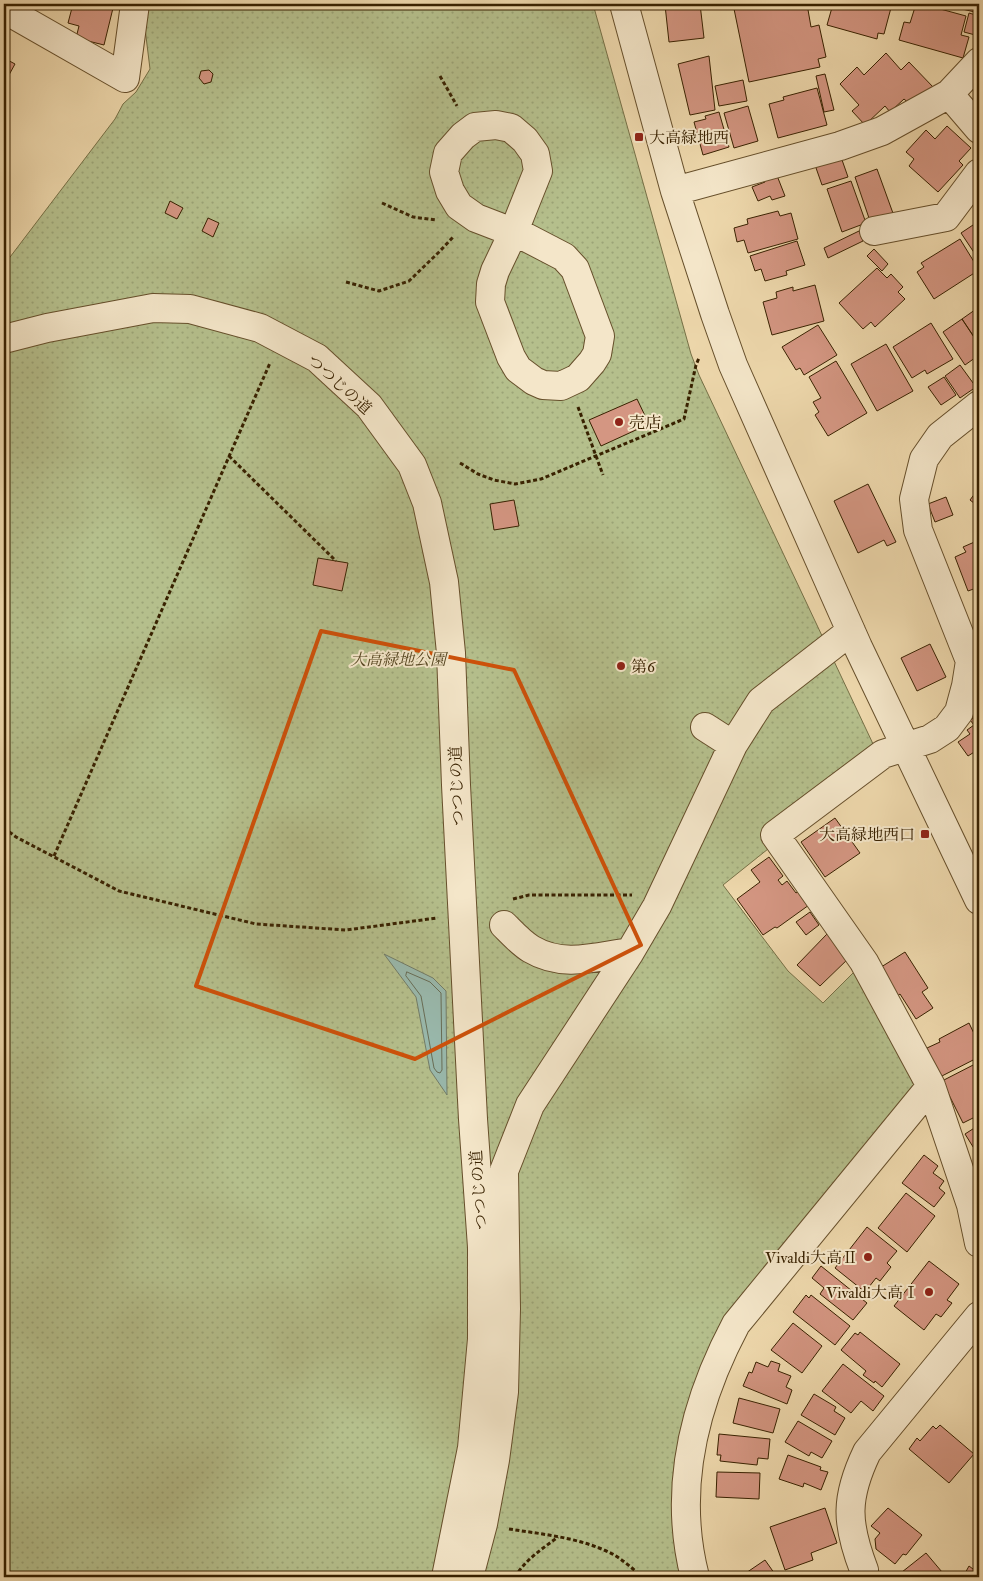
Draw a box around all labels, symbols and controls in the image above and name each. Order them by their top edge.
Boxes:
place label: 大高緑地西 [649,128,729,148]
marker: 大高緑地西 [633,131,645,143]
street label: つつじの道 [303,351,376,419]
place label: 売店 [629,413,661,433]
marker: 売店 [613,416,625,428]
park label: 大高緑地公園 [350,650,449,670]
place label: 第6 [631,657,656,677]
marker: 第6 [615,660,627,672]
street label: つつじの道 [446,746,468,826]
place label: 大高緑地西口 [819,825,915,845]
marker: 大高緑地西口 [919,828,931,840]
street label: つつじの道 [466,1149,492,1231]
place label: Vivaldi大高Ⅱ [765,1248,858,1268]
marker: Vivaldi大高Ⅱ [862,1251,874,1263]
place label: Vivaldi大高Ⅰ [826,1283,919,1303]
marker: Vivaldi大高Ⅰ [923,1286,935,1298]

